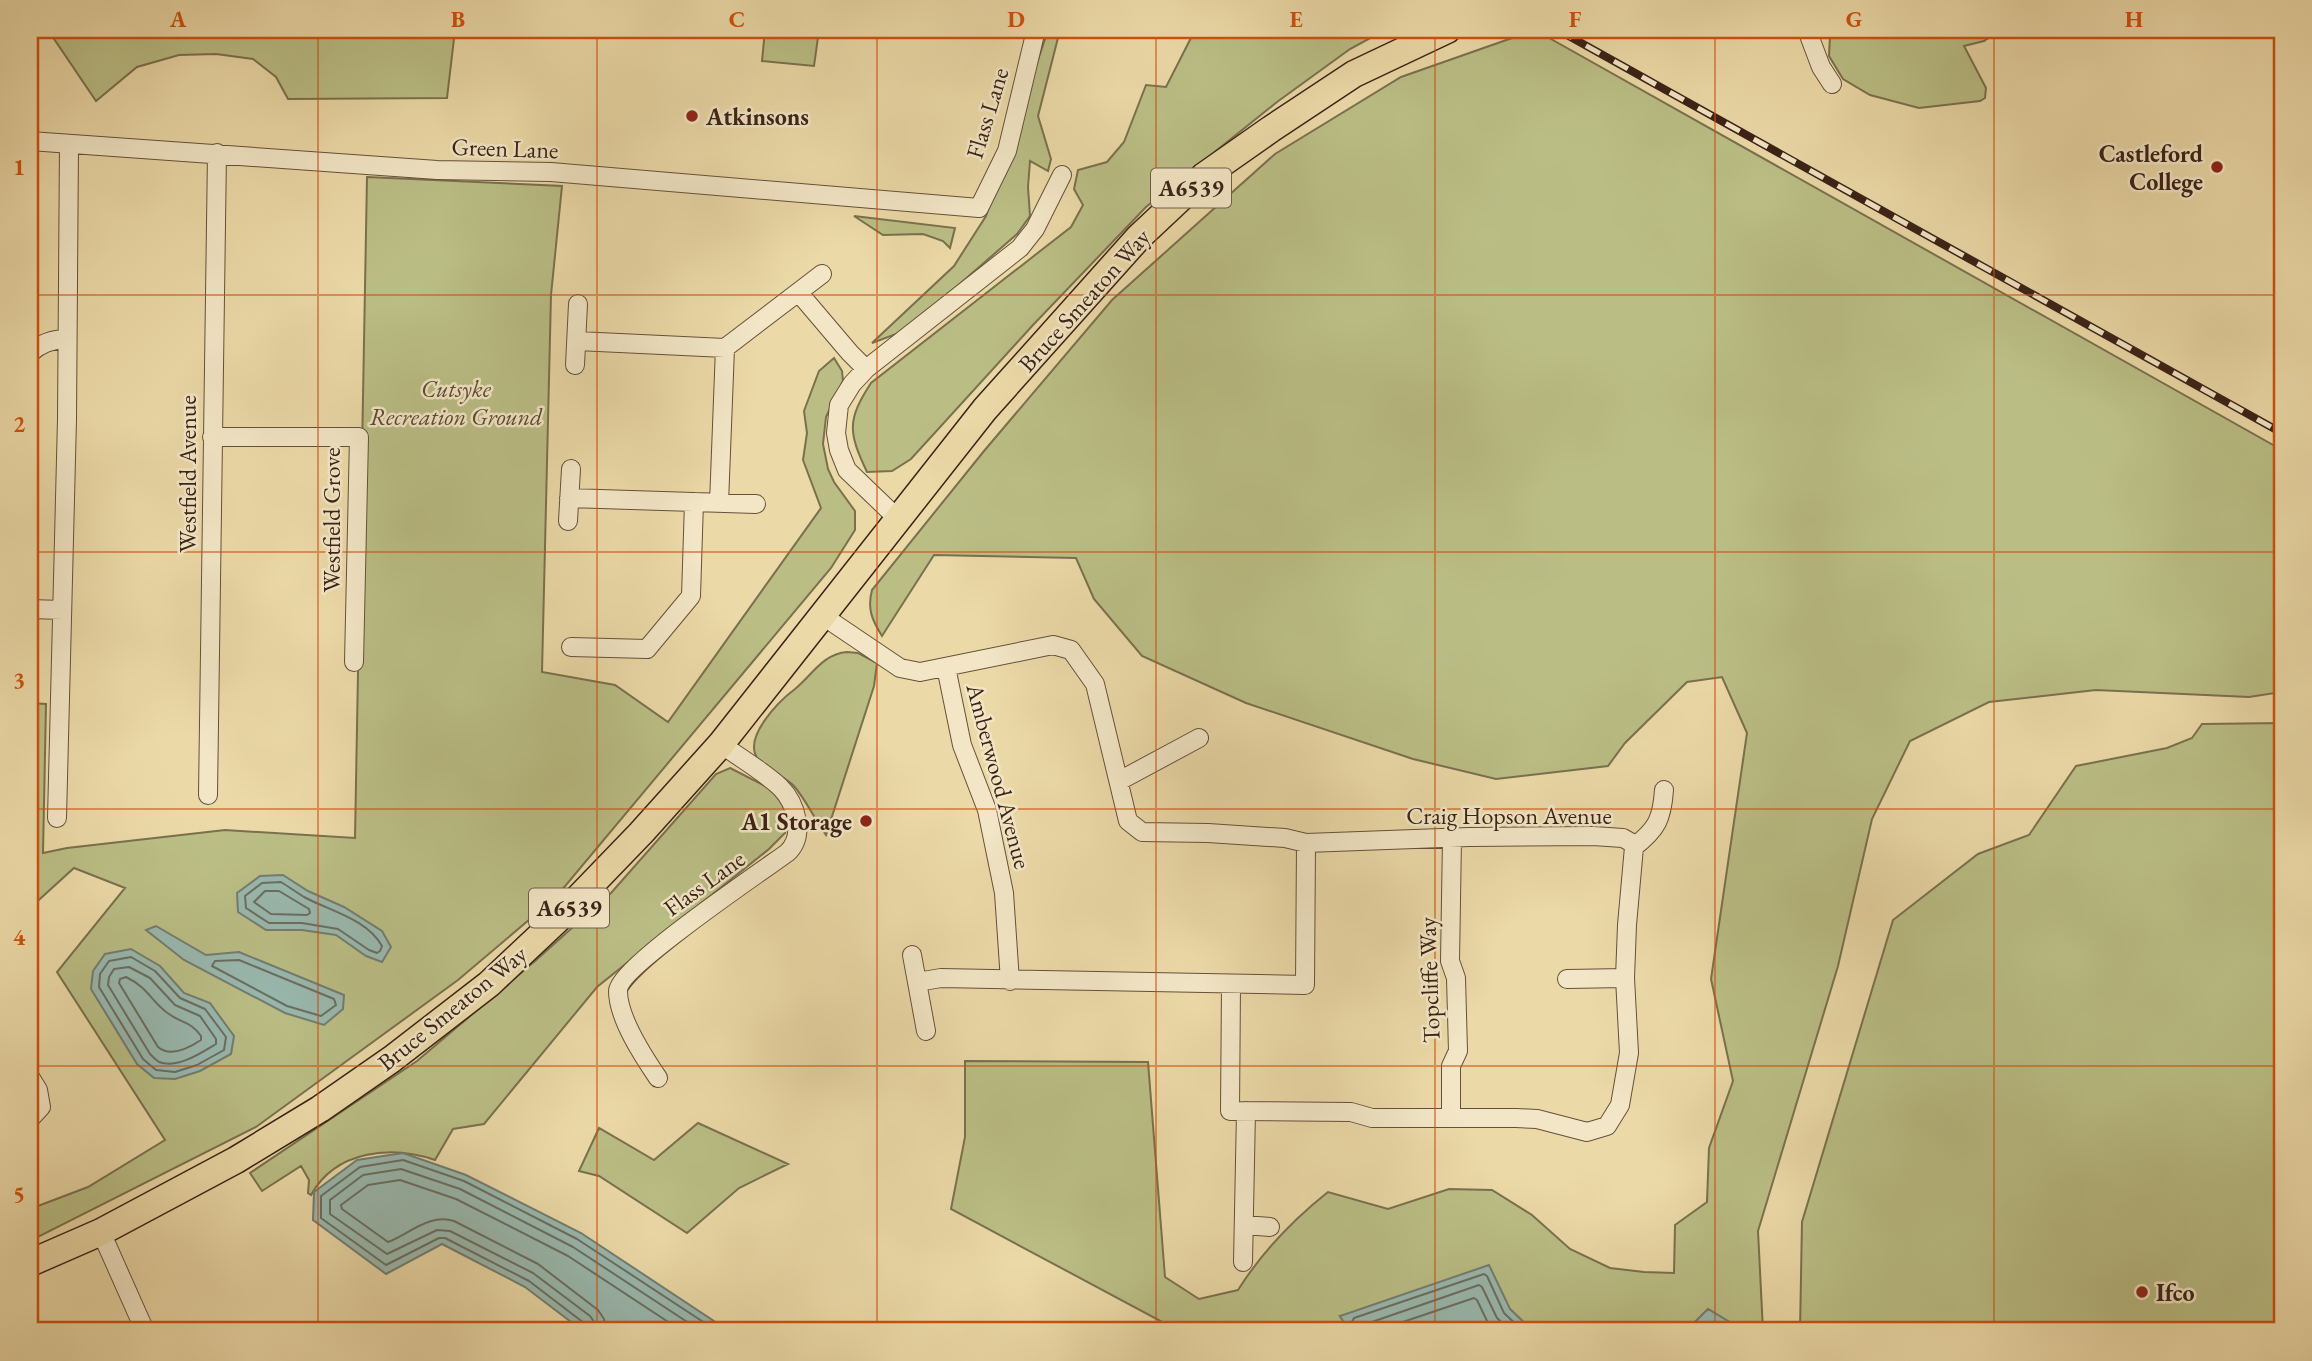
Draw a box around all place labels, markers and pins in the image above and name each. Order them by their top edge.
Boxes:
place label: Atkinsons [705,101,809,132]
marker: Atkinsons [684,108,700,124]
place label: Castleford College [2099,138,2204,198]
marker: Castleford College [2209,159,2225,175]
place label: A1 Storage [740,806,852,838]
marker: A1 Storage [858,813,874,829]
place label: Ifco [2156,1277,2195,1308]
marker: Ifco [2134,1284,2150,1300]

